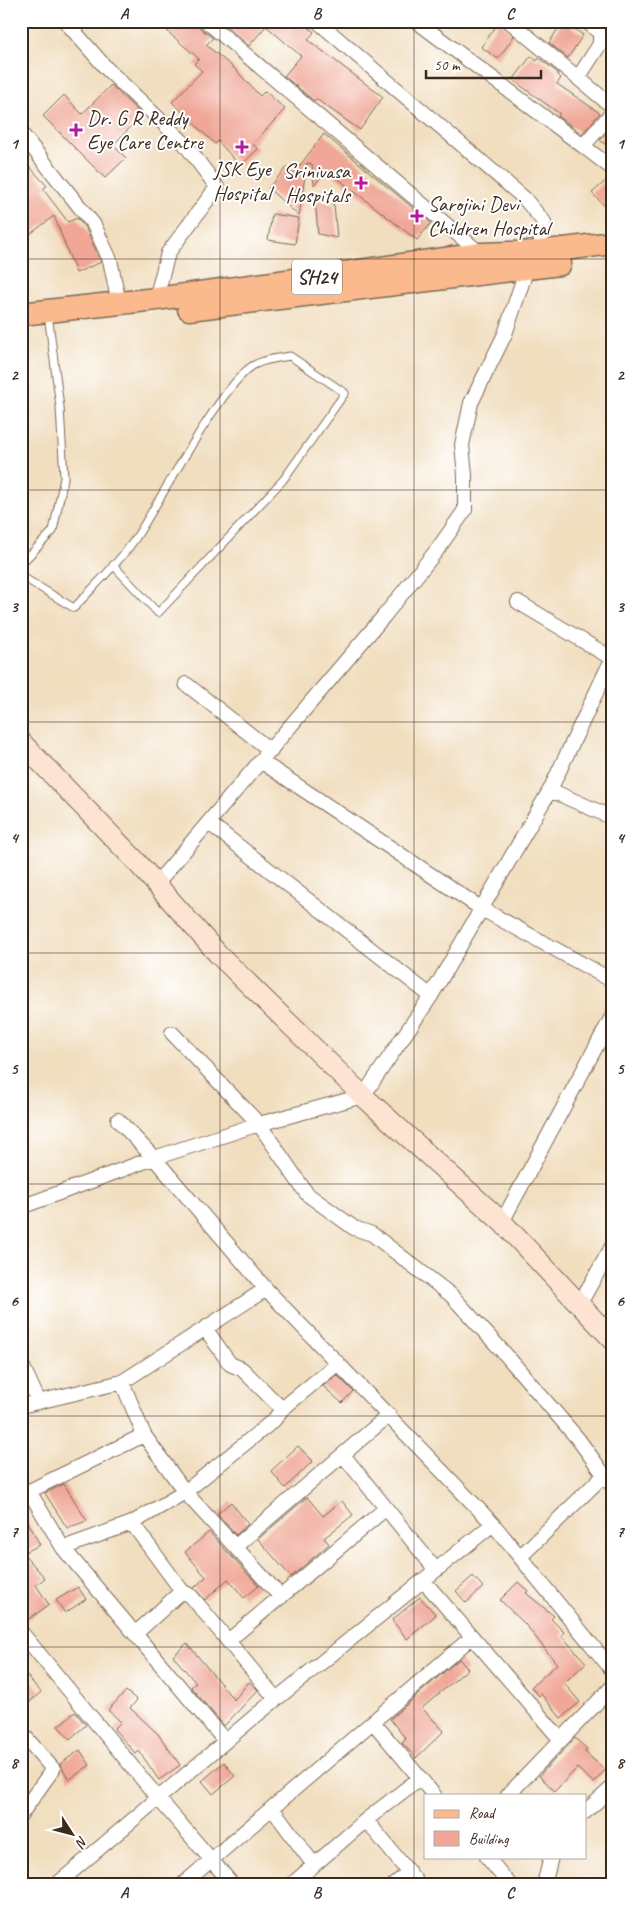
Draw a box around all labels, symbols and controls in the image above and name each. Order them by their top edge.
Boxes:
text: A [120,4,130,24]
text: B [313,4,323,24]
text: C [506,4,516,24]
scale bar [426,48,542,80]
text: 50 m [434,56,461,75]
place label: Dr. G R Reddy Eye Care Centre [87,105,204,155]
marker: Dr. G R Reddy Eye Care Centre [69,123,83,137]
text: 1 [10,134,19,154]
text: 1 [616,134,625,154]
marker: JSK Eye Hospital [235,140,249,154]
place label: JSK Eye Hospital [213,156,274,206]
place label: Srinivasa Hospitals [283,158,352,208]
marker: Srinivasa Hospitals [354,176,368,190]
place label: Sarojini Devi Children Hospital [428,191,553,241]
marker: Sarojini Devi Children Hospital [410,209,424,223]
road number: SH24 [292,260,342,294]
text: 2 [10,365,19,385]
text: 2 [616,365,625,385]
text: 3 [10,597,19,617]
text: 3 [616,597,625,617]
text: 4 [10,828,19,848]
text: 4 [616,828,625,848]
text: 5 [11,1059,20,1079]
text: 5 [617,1059,626,1079]
text: 6 [10,1291,19,1311]
text: 6 [616,1291,625,1311]
text: 7 [10,1522,19,1542]
text: 7 [616,1522,625,1542]
text: 8 [10,1753,19,1773]
text: 8 [616,1753,625,1773]
legend [424,1794,586,1858]
text: Road [469,1804,496,1823]
north arrow [48,1808,98,1858]
text: Building [469,1830,509,1849]
text: N [71,1833,92,1852]
text: A [120,1883,130,1903]
text: B [313,1883,323,1903]
text: C [506,1883,516,1903]

